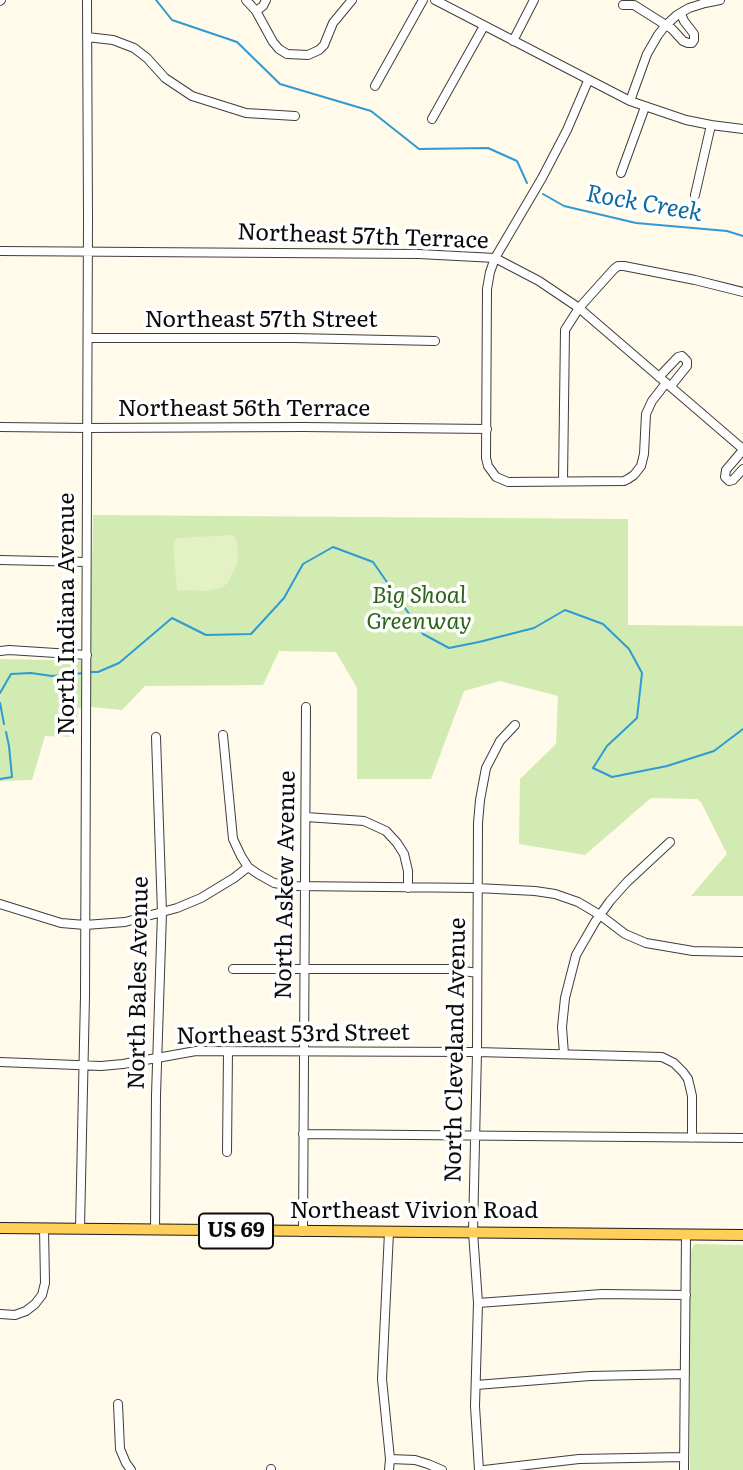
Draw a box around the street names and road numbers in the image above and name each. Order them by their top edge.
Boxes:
street label: Northeast 57th Terrace [237,219,489,255]
street label: Northeast 57th Street [145,306,377,334]
street label: Northeast 56th Terrace [118,395,370,423]
street label: North Indiana Avenue [53,493,81,735]
street label: North Askew Avenue [270,770,302,1000]
street label: North Bales Avenue [123,876,155,1090]
street label: North Cleveland Avenue [440,917,472,1183]
street label: Northeast 53rd Street [176,1019,410,1051]
street label: Northeast Vivion Road [290,1197,538,1225]
road number: US 69 [199,1214,273,1248]

